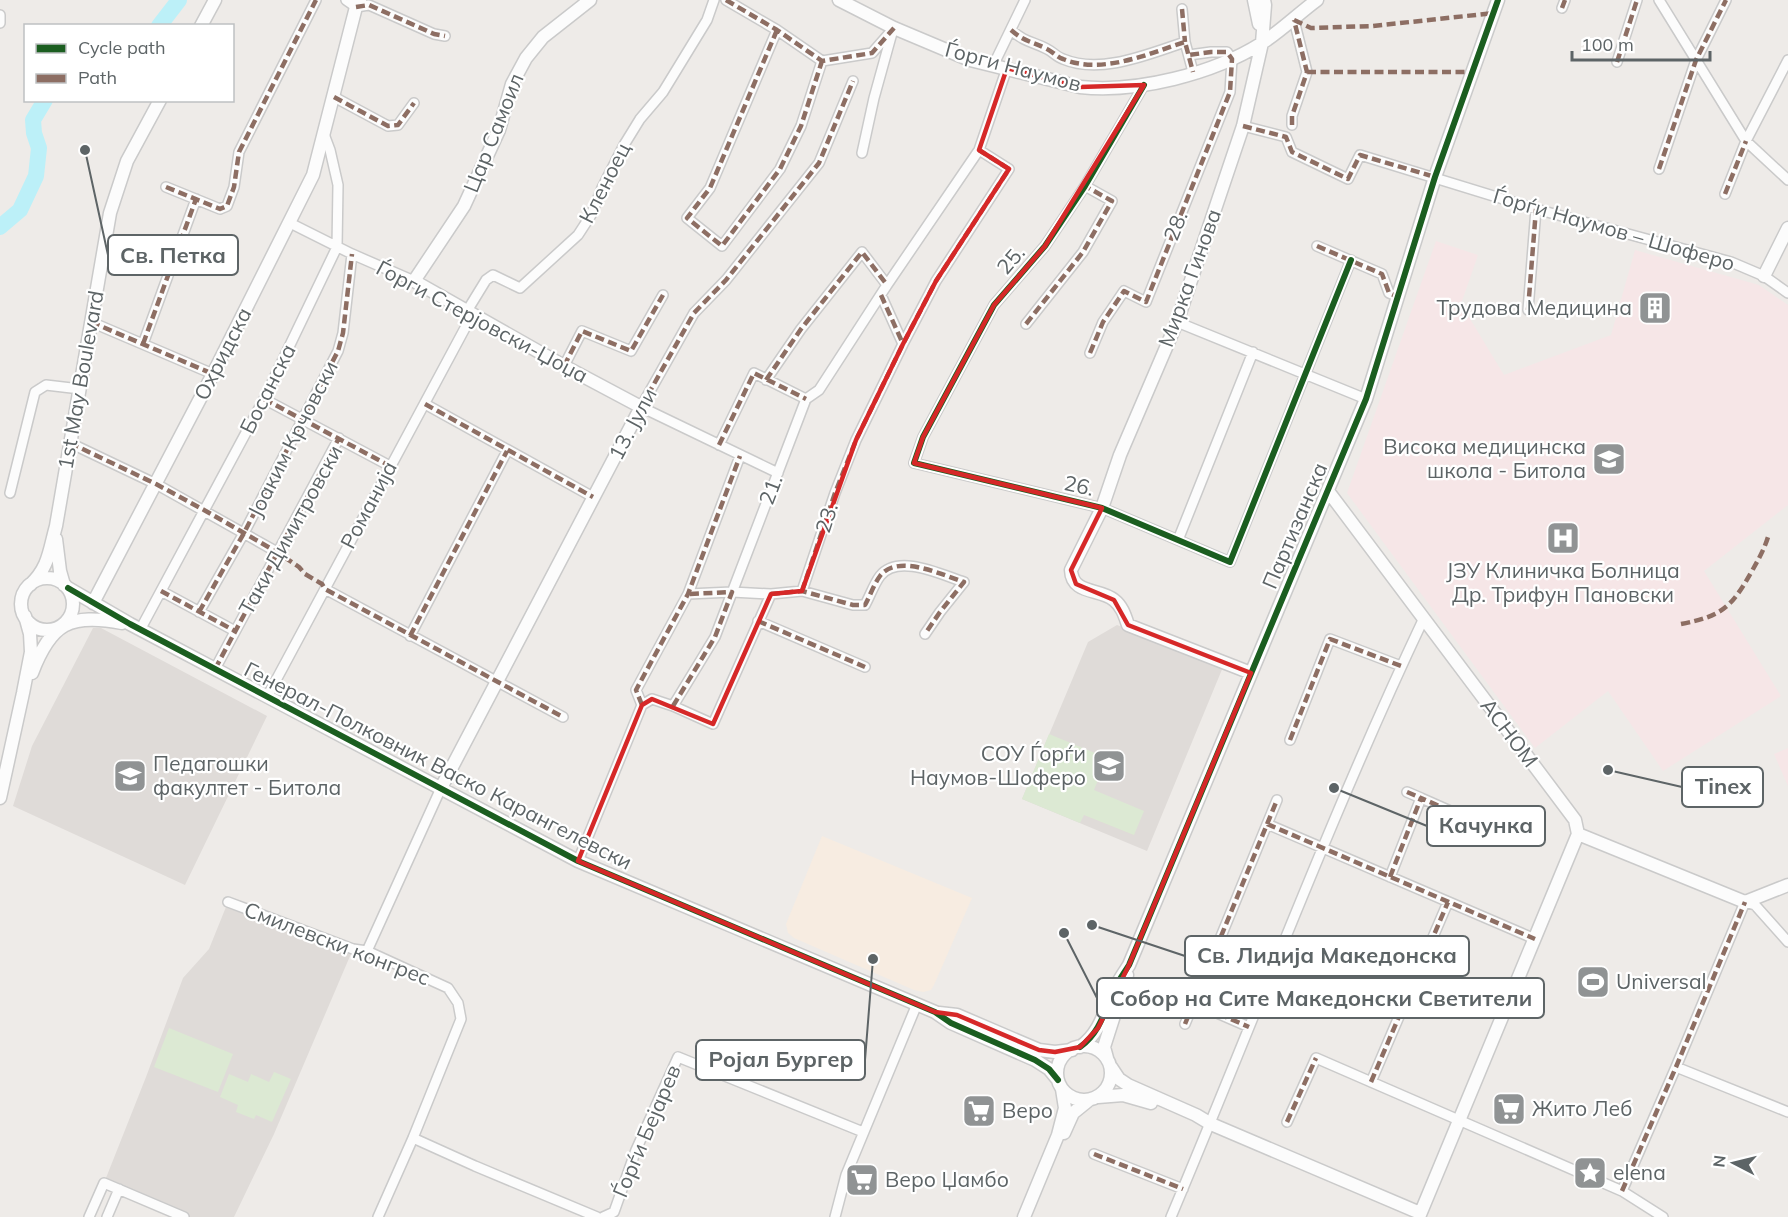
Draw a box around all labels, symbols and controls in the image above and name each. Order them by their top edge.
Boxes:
legend [24,24,234,102]
scale bar [1572,24,1710,62]
text: 100 m [1581,33,1634,56]
street label: Ѓорги Наумов [942,35,1084,97]
text: Cycle path [78,36,165,59]
text: Path [78,66,117,89]
street label: Цар Самоил [457,69,529,196]
street label: Кленоец [573,138,636,227]
street label: Ѓорѓи Наумов – Шоферо [1490,182,1738,276]
street label: Мирка Гинова [1152,205,1226,350]
street label: 28. [1157,207,1193,244]
callout: Св. Петка [108,235,238,275]
street label: 25. [991,239,1030,279]
text: Св. Петка [120,241,226,269]
street label: Ѓорги Стерјовски-Џоџа [372,254,593,388]
street label: 1st May Boulevard [51,288,109,471]
building icon: Трудова Медицина [1637,290,1673,326]
place label: Трудова Медицина [1437,294,1632,320]
street label: Охридска [188,303,256,404]
street label: Босанска [233,339,301,438]
street label: Јоаким Крчовски [241,356,343,521]
street label: 13. Јули [602,383,662,464]
place label: Висока медицинска школа - Битола [1383,433,1586,483]
street label: Таки Димитровски [233,440,348,619]
school or university icon: Висока медицинска школа - Битола [1591,441,1627,477]
street label: Романија [334,456,402,553]
street label: Партизанска [1256,459,1332,593]
street label: 26. [1062,469,1097,501]
street label: 21. [753,471,788,508]
street label: 23. [809,499,843,536]
hospital icon: ЈЗУ Клиничка Болница Др. Трифун Пановски [1545,520,1581,556]
place label: ЈЗУ Клиничка Болница Др. Трифун Пановски [1446,557,1680,607]
street label: Генерал-Полковник Васко Карангелевски [240,655,637,875]
street label: АСНОМ [1475,693,1544,772]
place label: СОУ Ѓорѓи Наумов-Шоферо [910,740,1086,790]
school or university icon: СОУ Ѓорѓи Наумов-Шоферо [1091,748,1127,784]
place label: Педагошки факултет - Битола [153,750,341,800]
school or university icon: Педагошки факултет - Битола [112,758,148,794]
callout: Tinex [1682,767,1763,807]
text: Tinex [1695,772,1752,800]
callout: Качунка [1427,806,1545,846]
text: Качунка [1439,811,1533,839]
street label: Смилевски конгрес [241,896,434,991]
callout: Св. Лидија Македонска [1185,936,1469,976]
text: Св. Лидија Македонска [1197,941,1457,969]
sports icon: Universal [1575,964,1611,1000]
place label: Universal [1616,968,1707,994]
callout: Собор на Сите Македонски Светители [1097,978,1544,1018]
text: Собор на Сите Македонски Светители [1110,984,1532,1012]
callout: Ројал Бургер [696,1040,865,1080]
text: Ројал Бургер [709,1045,853,1073]
street label: Ѓорѓи Бејарев [606,1060,686,1201]
supermarket icon: Жито Леб [1491,1091,1527,1127]
supermarket icon: Веро [961,1093,997,1129]
place label: Жито Леб [1532,1095,1632,1121]
place label: Веро [1002,1097,1053,1123]
north arrow [1704,1133,1764,1193]
text: N [1708,1154,1730,1168]
place icon: elena [1572,1155,1608,1191]
place label: elena [1613,1159,1666,1185]
supermarket icon: Веро Џамбо [844,1162,880,1198]
place label: Веро Џамбо [885,1166,1009,1192]

